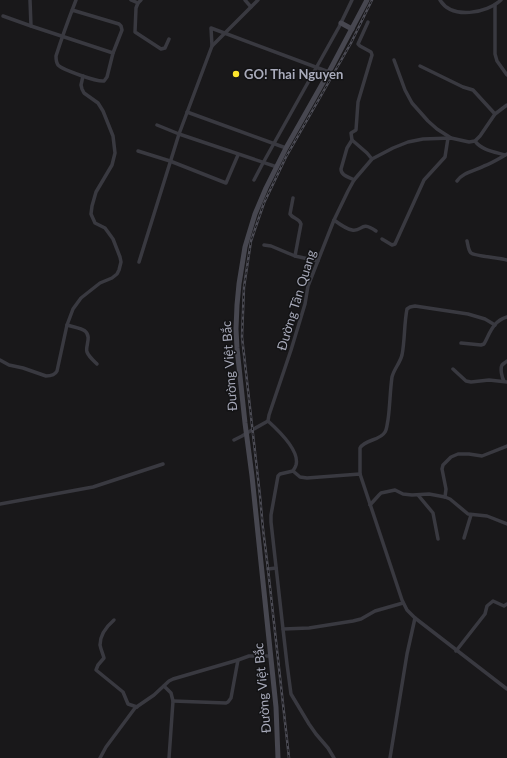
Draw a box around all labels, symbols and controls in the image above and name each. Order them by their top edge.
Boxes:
place label: GO! Thai Nguyen [244,66,343,82]
marker: GO! Thai Nguyen [231,69,241,79]
street label: Đường Tân Quang [273,247,319,352]
street label: Đường Việt Bắc [218,320,240,412]
street label: Đường Việt Bắc [250,642,274,734]

